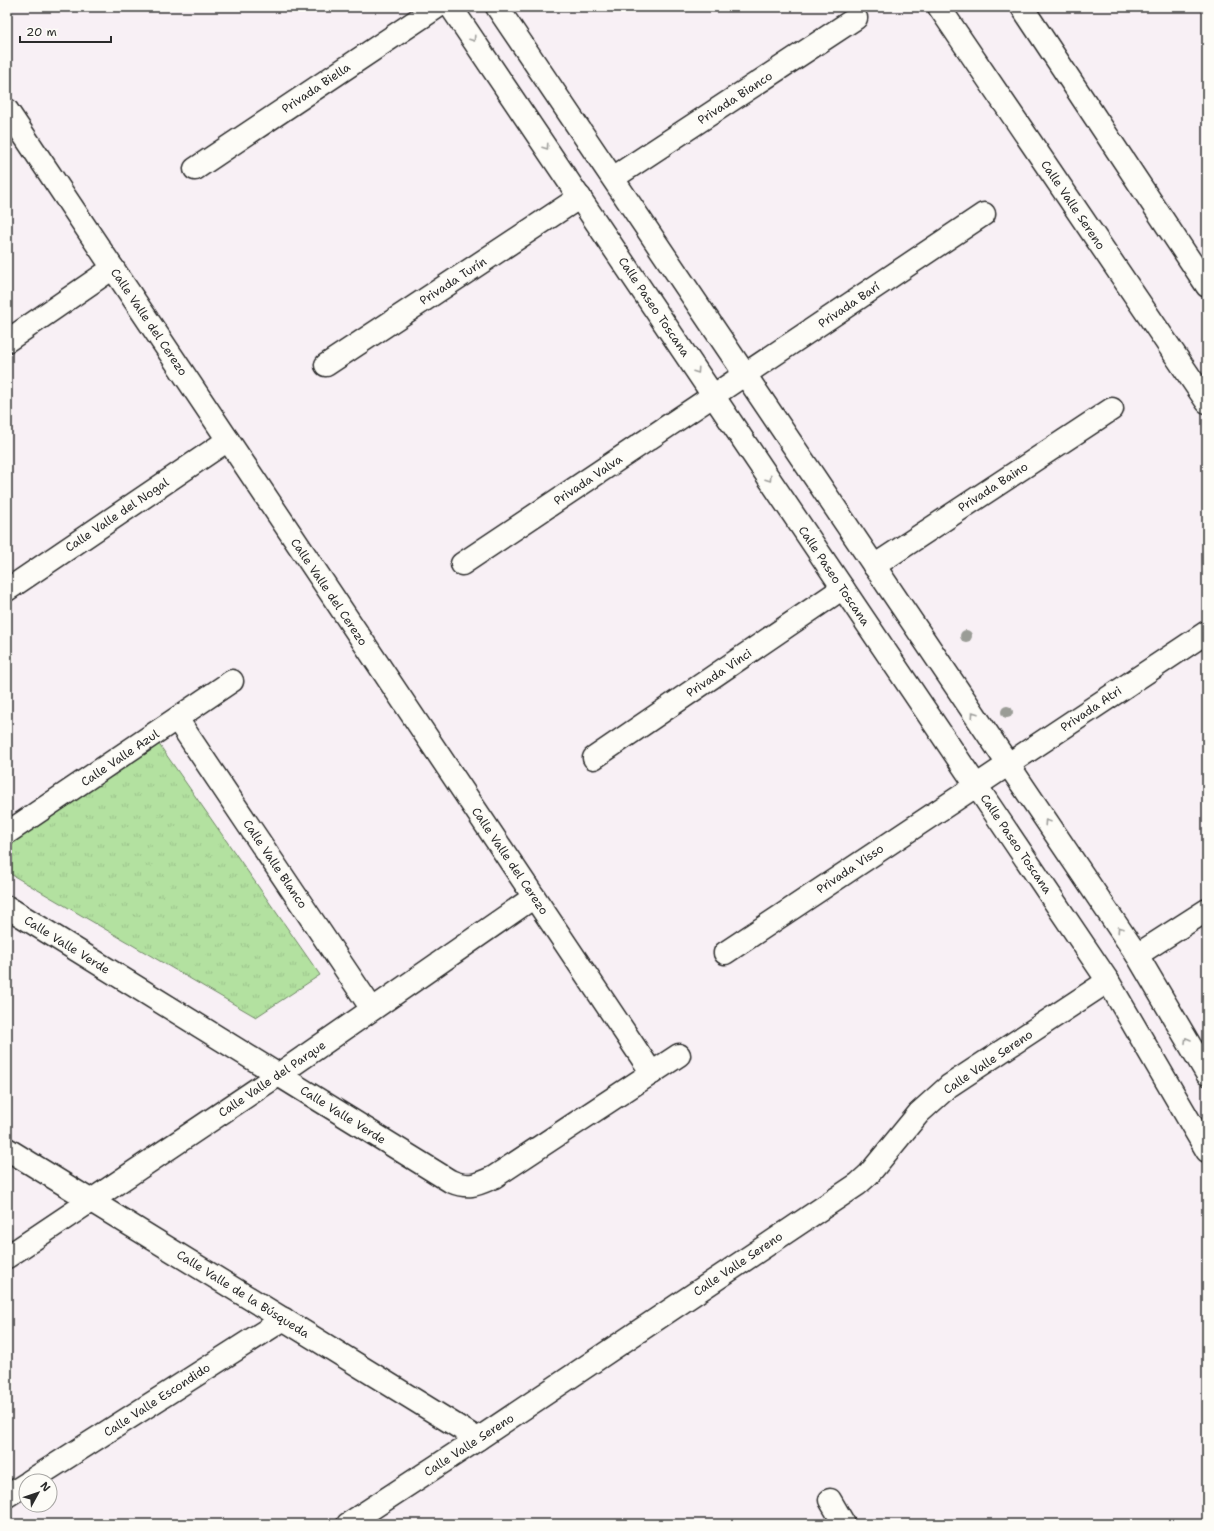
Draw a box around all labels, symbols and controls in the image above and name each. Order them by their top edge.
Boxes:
scale bar [20,18,111,44]
text: 20 m [26,24,57,40]
one-way arrow [468,35,475,42]
street label: Privada Biella [279,59,354,117]
street label: Privada Bianco [695,68,775,128]
one-way arrow [541,143,549,150]
street label: Calle Valle Sereno [1037,157,1109,253]
street label: Privada Turín [416,253,490,309]
street label: Calle Paseo Toscana [615,254,694,360]
street label: Calle Valle del Cerezo [107,265,191,379]
street label: Privada Barí [815,278,883,331]
one-way arrow [692,367,700,374]
street label: Privada Valva [551,451,626,509]
street label: Privada Baino [955,458,1031,516]
street label: Calle Valle del Nogal [62,474,172,556]
one-way arrow [764,475,772,482]
street label: Calle Paseo Toscana [795,523,874,629]
street label: Calle Valle del Cerezo [287,535,371,649]
street label: Privada Vinci [683,645,755,701]
street label: Privada Atri [1057,683,1125,735]
one-way arrow [971,711,979,718]
street label: Calle Valle Azul [78,726,162,790]
street label: Calle Paseo Toscana [977,791,1056,897]
street label: Calle Valle del Cerezo [468,804,552,918]
street label: Calle Valle Blanco [239,817,311,911]
one-way arrow [1045,819,1052,826]
street label: Privada Visso [813,841,887,897]
street label: Calle Valle Verde [21,912,113,978]
one-way arrow [1117,926,1125,933]
street label: Calle Valle Sereno [940,1026,1036,1098]
street label: Calle Valle del Parque [215,1037,329,1121]
one-way arrow [1185,1037,1192,1044]
street label: Calle Valle Verde [297,1082,389,1148]
street label: Calle Valle Sereno [690,1228,786,1300]
street label: Calle Valle de la Búsqueda [174,1246,313,1342]
street label: Calle Valle Escondido [101,1360,213,1440]
street label: Calle Valle Sereno [421,1410,517,1480]
north arrow [18,1473,58,1513]
text: N [37,1479,54,1495]

